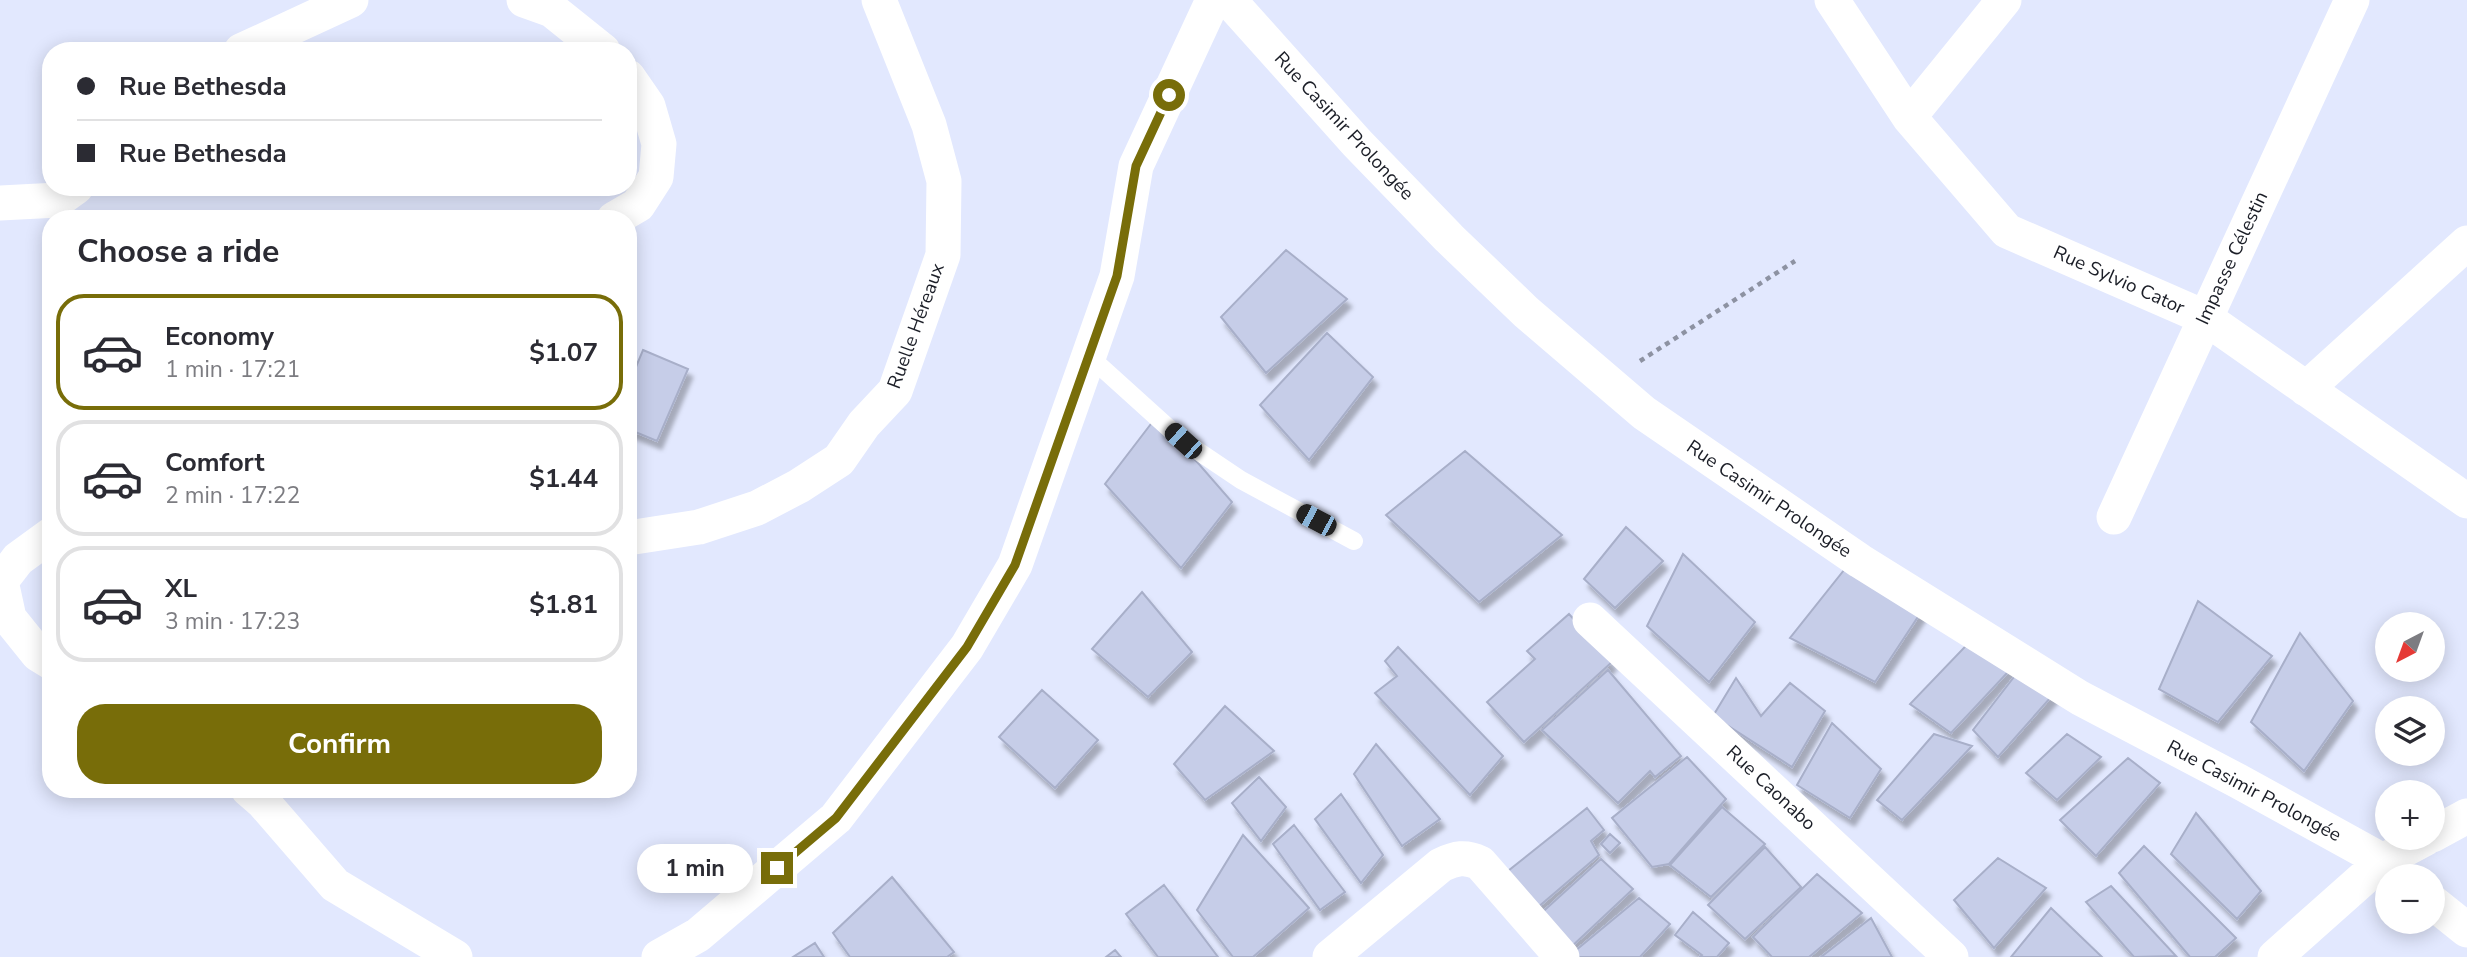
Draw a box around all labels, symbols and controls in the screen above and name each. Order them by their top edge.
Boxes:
street label: Rue Casimir Prolongée [1268,46,1420,206]
text: Rue Bethesda [119,69,287,104]
route start [1153,79,1185,111]
text: Rue Bethesda [119,136,287,171]
street label: Impasse Célestin [2190,187,2274,329]
text: Choose a ride [77,230,279,273]
street label: Rue Sylvio Cator [2049,239,2189,321]
street label: Ruelle Héreaux [881,260,951,392]
text: Economy [165,319,274,354]
icon: car [81,321,144,384]
text: $1.07 [529,335,598,370]
text: 1 min · 17:21 [165,354,300,385]
car [1161,419,1206,463]
street label: Rue Casimir Prolongée [1681,434,1857,564]
text: Comfort [165,445,265,480]
icon: car [81,447,144,510]
text: $1.44 [529,461,598,496]
text: 2 min · 17:22 [165,480,300,511]
car [1293,501,1340,539]
text: XL [165,571,197,606]
icon: car [81,573,144,636]
text: $1.81 [529,587,598,622]
text: 3 min · 17:23 [165,606,300,637]
north arrow [2375,612,2445,682]
map controls [2375,612,2445,934]
button: layers [2375,696,2445,766]
button: Confirm [77,704,602,784]
street label: Rue Casimir Prolongée [2162,734,2346,848]
street label: Rue Caonabo [1720,740,1822,836]
button: + [2375,780,2445,850]
callout: 1 min [637,844,752,892]
route end [761,852,793,884]
text: 1 min [665,853,725,884]
button: − [2375,864,2445,934]

